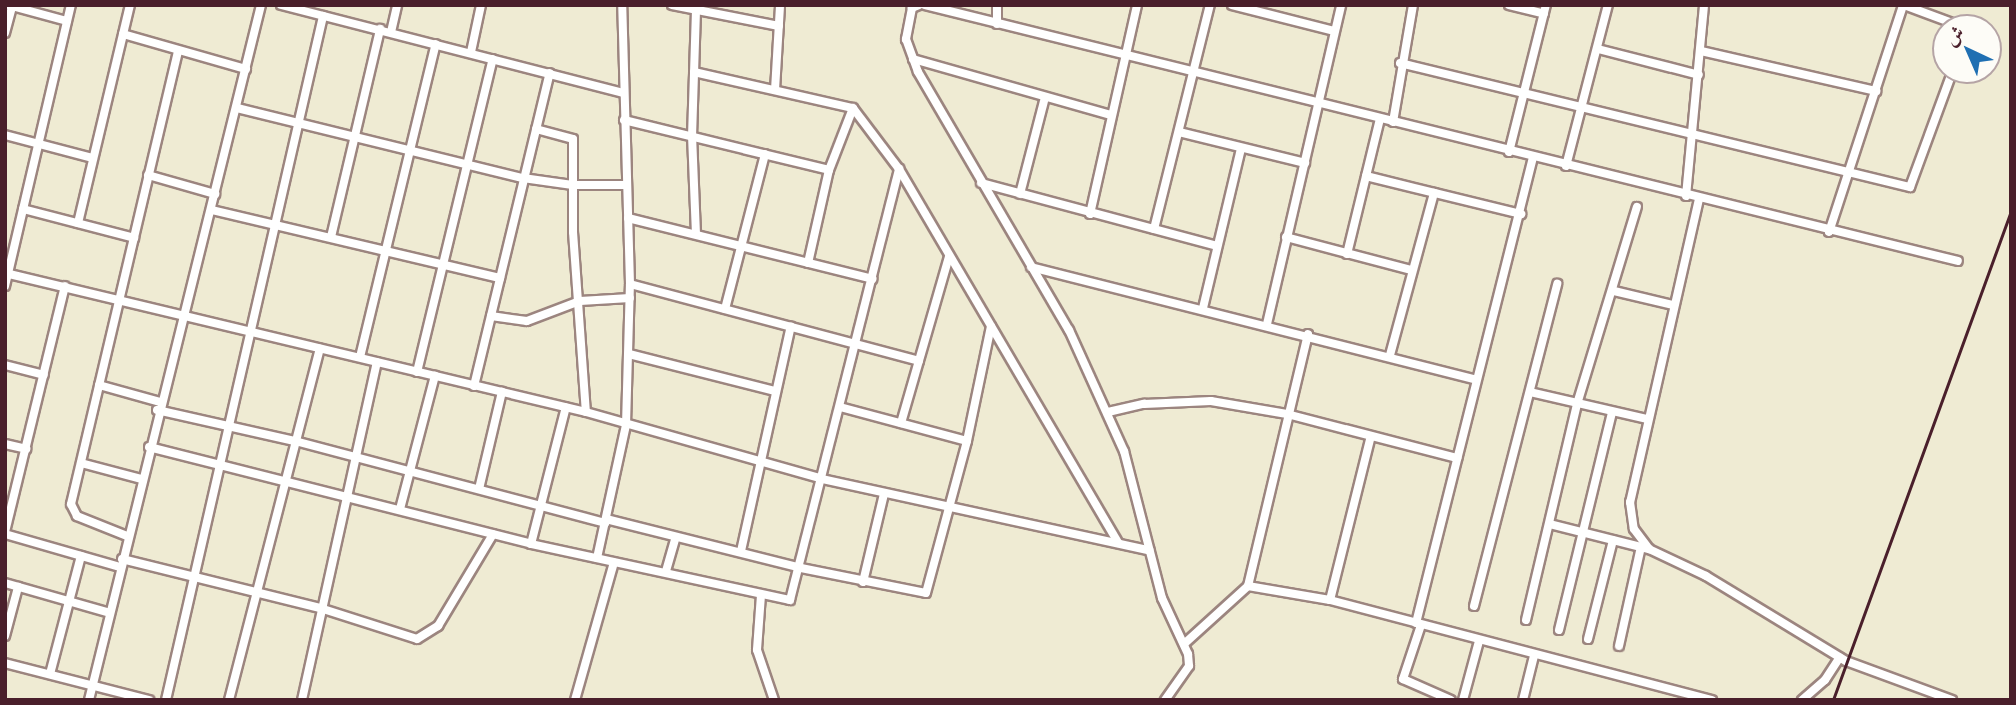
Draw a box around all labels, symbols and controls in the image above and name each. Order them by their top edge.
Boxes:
north arrow [1932,14,2002,84]
text: ش [1937,19,1970,52]

